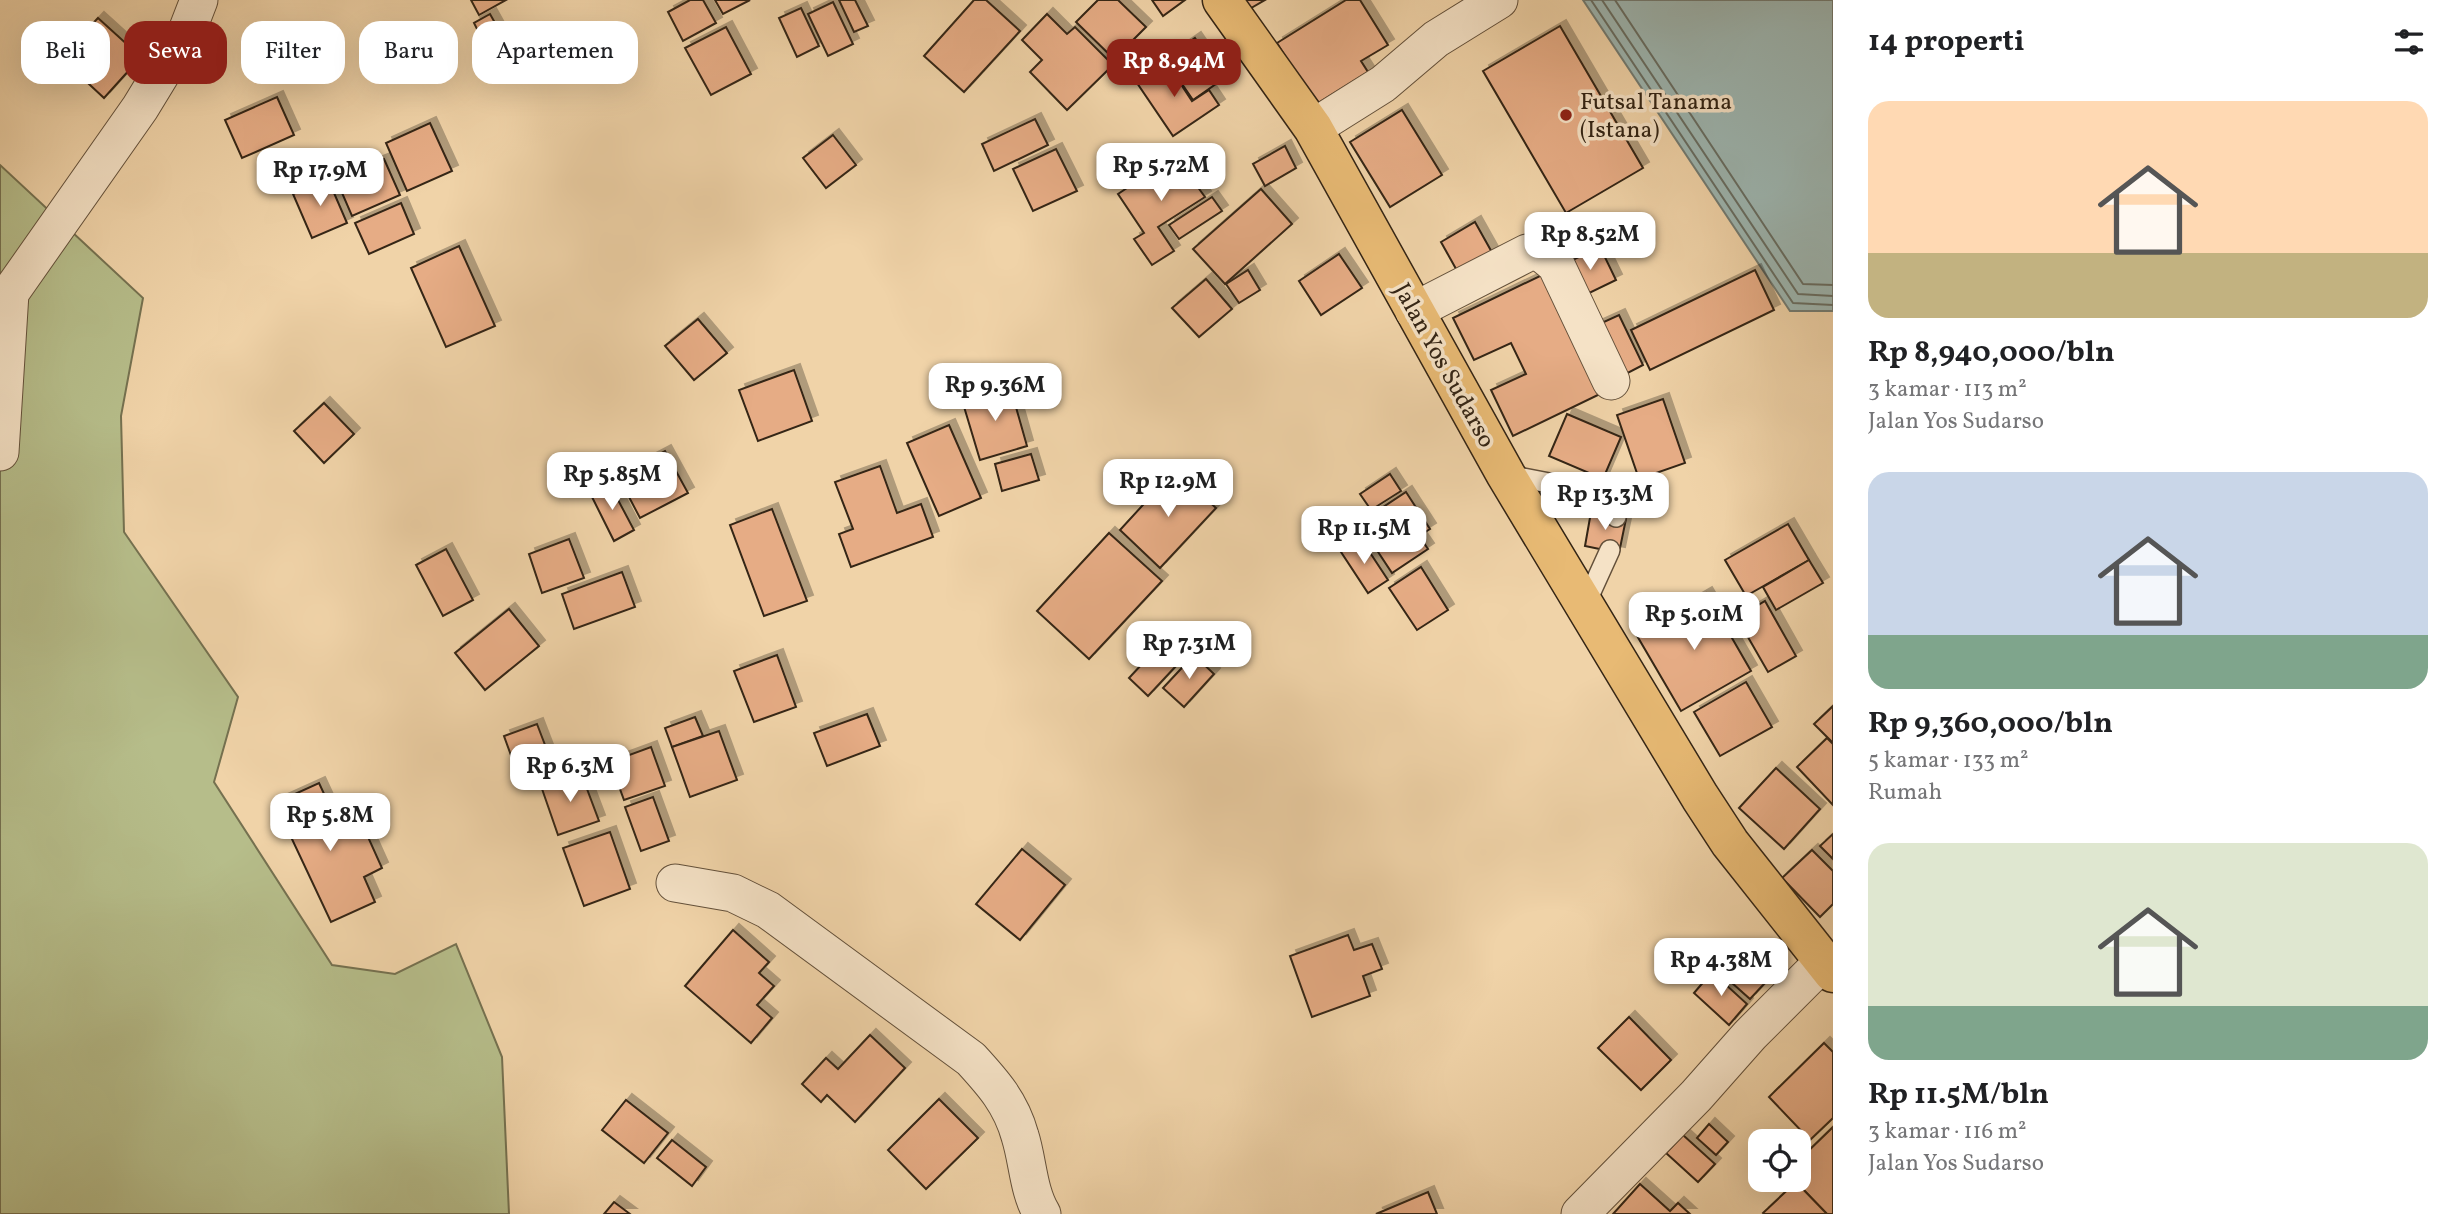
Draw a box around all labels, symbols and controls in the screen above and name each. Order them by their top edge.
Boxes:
chip: Beli [21,21,110,84]
chip: Sewa [124,21,227,84]
chip: Filter [241,21,345,84]
chip: Baru [359,21,458,84]
chip: Apartemen [472,21,638,84]
text: 14 properti [1868,21,2025,63]
icon: filters [2390,23,2428,61]
pin: Rp 8.94M [1102,40,1246,99]
text: Rp 8.94M [1123,46,1225,78]
place label: Futsal Tanama (Istana) [1580,86,1732,148]
marker: Futsal Tanama (Istana) [1558,107,1574,123]
pin: Rp 5.72M [1089,144,1233,203]
icon: home [2085,147,2211,273]
pin: Rp 17.9M [248,148,392,208]
text: Rp 5.72M [1112,150,1210,182]
text: Rp 17.9M [273,155,367,187]
pin: Rp 8.52M [1518,212,1662,272]
text: Rp 8.52M [1541,219,1640,251]
street label: Jalan Yos Sudarso [1384,277,1503,454]
text: Rp 8,940,000/bln [1868,332,2115,374]
pin: Rp 9.36M [923,364,1067,423]
text: Rp 9.36M [945,370,1045,402]
text: 3 kamar · 113 m² [1868,374,2027,406]
text: Jalan Yos Sudarso [1868,406,2044,438]
pin: Rp 5.85M [540,452,684,512]
text: Rp 5.85M [563,459,661,491]
pin: Rp 12.9M [1096,460,1240,519]
text: Rp 12.9M [1119,466,1217,498]
pin: Rp 13.3M [1533,472,1677,532]
text: Rp 13.3M [1557,479,1653,511]
pin: Rp 11.5M [1292,506,1436,566]
text: Rp 11.5M [1317,513,1411,545]
icon: home [2085,518,2211,644]
pin: Rp 5.01M [1622,592,1766,652]
text: Rp 5.01M [1645,599,1743,631]
pin: Rp 7.31M [1117,622,1261,681]
text: Rp 7.31M [1142,628,1236,660]
text: Rp 9,360,000/bln [1868,703,2113,745]
pin: Rp 6.3M [505,744,635,804]
text: 5 kamar · 133 m² [1868,745,2029,777]
text: Rp 6.3M [526,751,614,783]
text: Rumah [1868,777,1942,809]
pin: Rp 5.8M [265,794,395,853]
text: Rp 5.8M [286,800,374,832]
icon: home [2085,889,2211,1015]
pin: Rp 4.38M [1649,939,1793,998]
text: Rp 4.38M [1670,945,1772,977]
text: Rp 11.5M/bln [1868,1074,2049,1116]
text: 3 kamar · 116 m² [1868,1116,2027,1148]
map controls [1748,1129,1811,1192]
button: locate [1748,1129,1811,1192]
text: Jalan Yos Sudarso [1868,1148,2044,1180]

